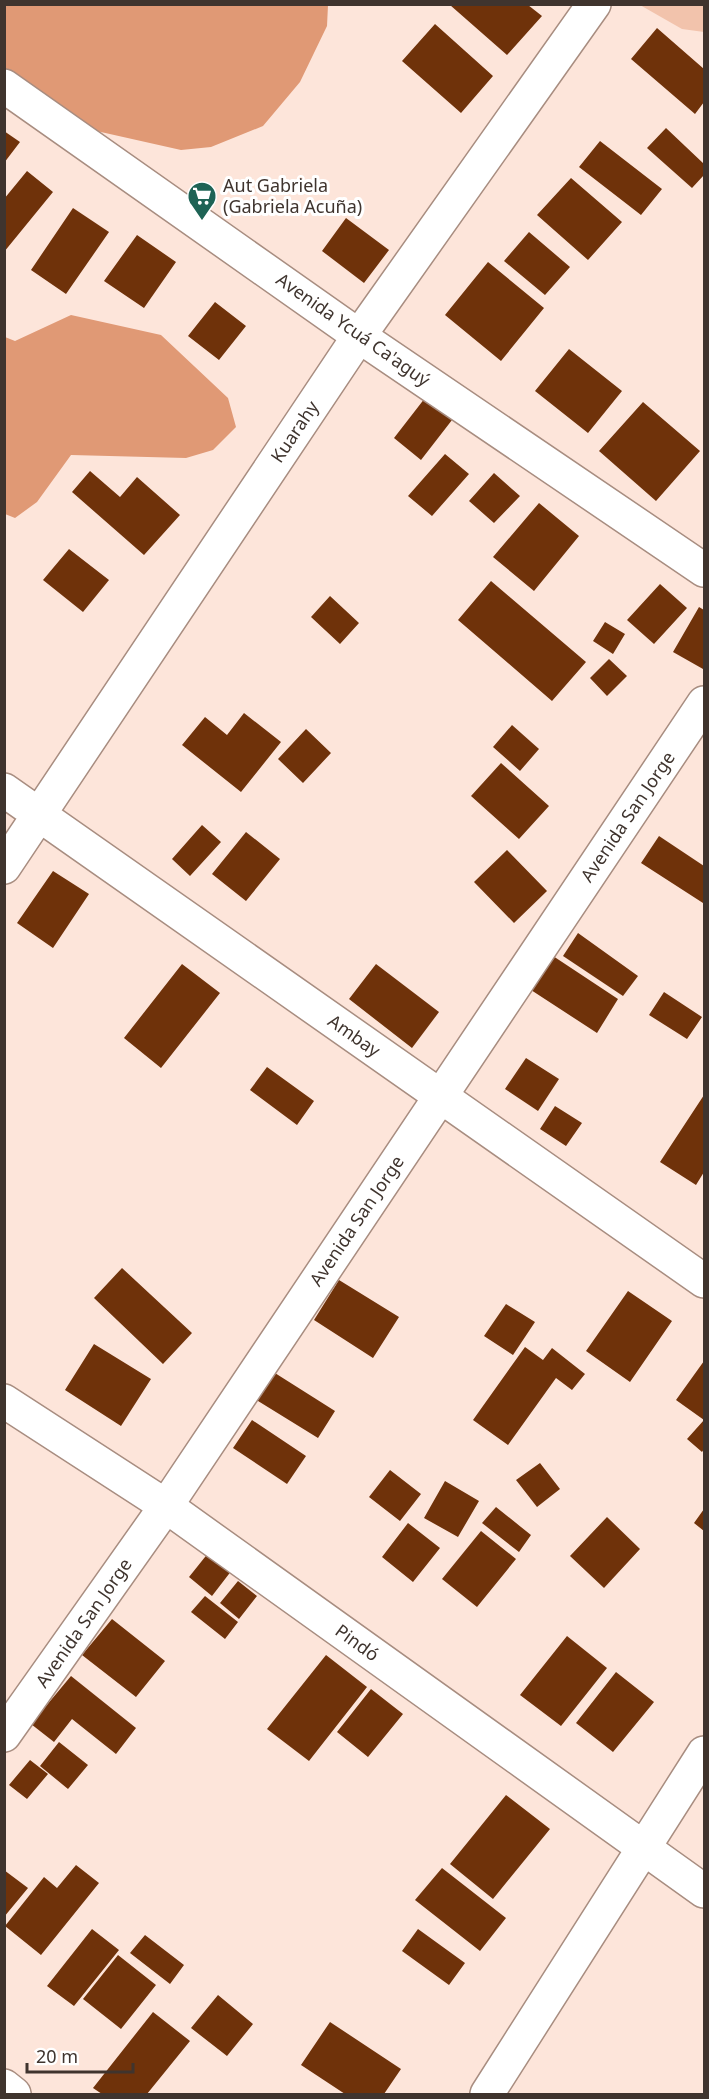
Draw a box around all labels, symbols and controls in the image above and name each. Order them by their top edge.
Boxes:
place label: Aut Gabriela (Gabriela Acuña) [223,173,362,218]
supermarket icon: Aut Gabriela (Gabriela Acuña) [186,180,218,222]
street label: Avenida Ycuá Ca'aguý [272,267,436,392]
street label: Kuarahy [265,395,324,467]
street label: Avenida San Jorge [575,747,680,886]
street label: Ambay [324,1009,386,1062]
street label: Avenida San Jorge [304,1151,409,1290]
street label: Avenida San Jorge [30,1553,137,1692]
street label: Pindó [331,1618,384,1666]
scale bar [27,2036,134,2074]
text: 20 m [36,2044,78,2068]

